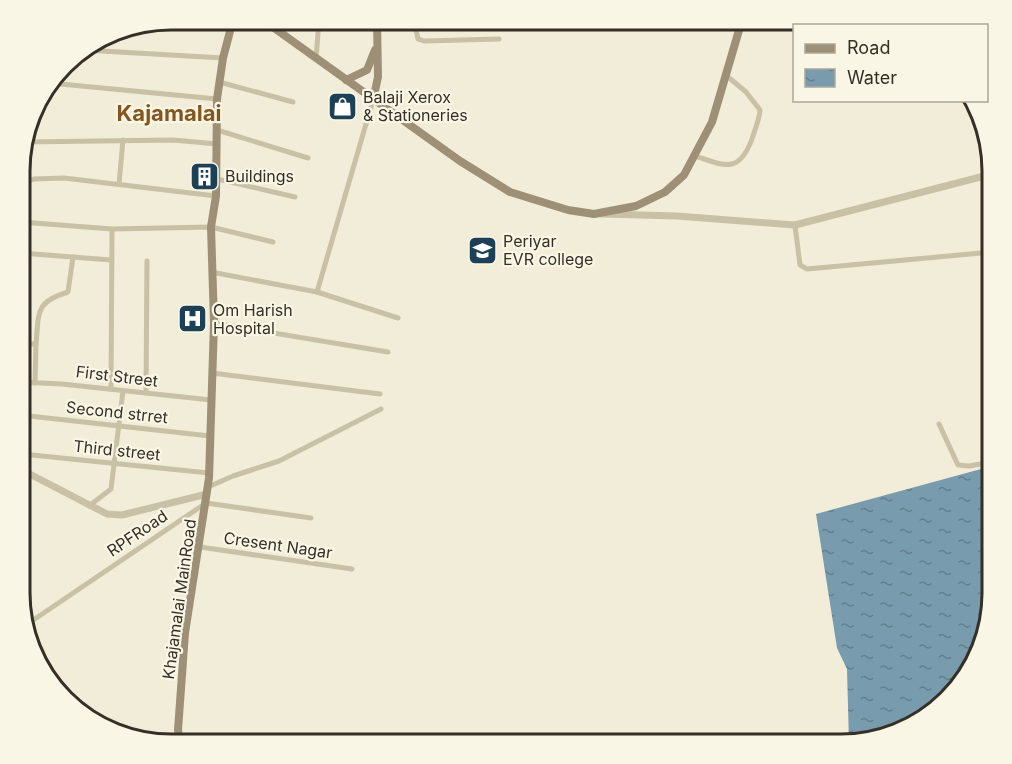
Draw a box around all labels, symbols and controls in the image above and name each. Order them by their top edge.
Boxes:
legend [793,24,988,102]
text: Road [847,37,890,58]
text: Water [847,67,897,88]
place label: Balaji Xerox & Stationeries [363,87,468,125]
shop icon: Balaji Xerox & Stationeries [326,90,358,122]
district label: Kajamalai [117,100,221,126]
building icon: Buildings [188,160,220,192]
place label: Buildings [225,166,294,186]
place label: Periyar EVR college [503,231,593,269]
school or university icon: Periyar EVR college [466,234,498,266]
place label: Om Harish Hospital [213,300,293,338]
hospital icon: Om Harish Hospital [176,303,208,335]
street label: First Street [75,361,159,391]
street label: Second strret [65,397,169,427]
street label: Third street [73,436,161,464]
street label: RPFRoad [103,506,171,560]
street label: Khajamalai MainRoad [158,518,200,680]
street label: Cresent Nagar [222,527,334,563]

